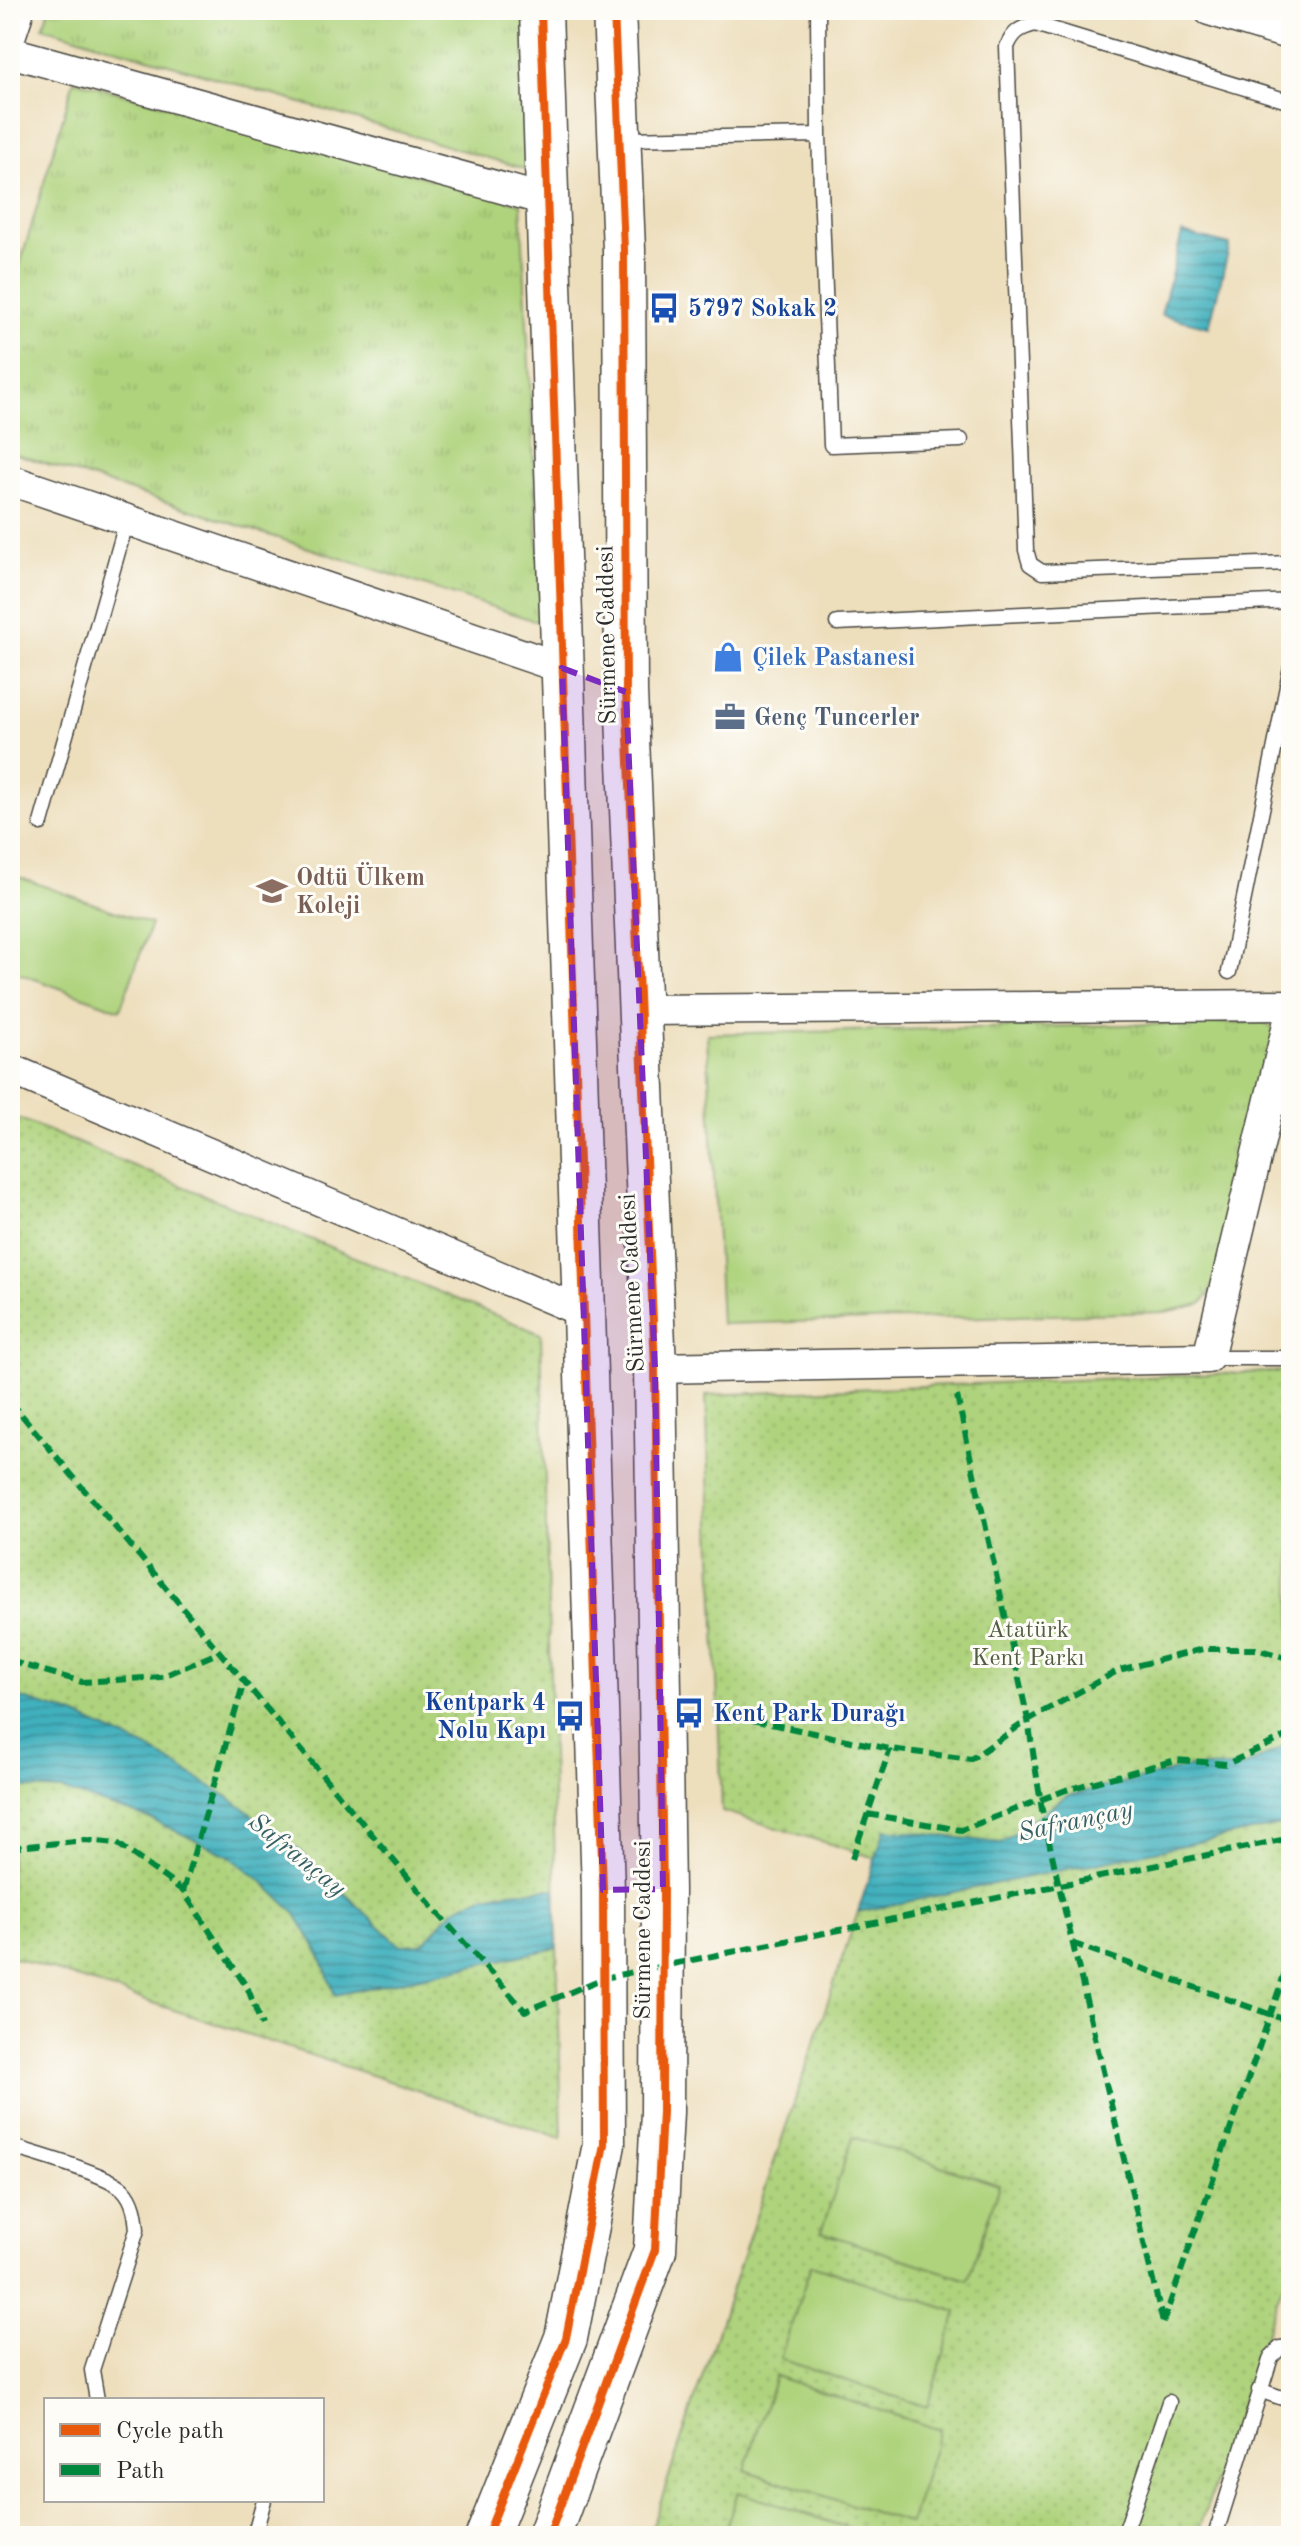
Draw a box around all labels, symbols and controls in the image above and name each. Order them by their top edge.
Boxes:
bus stop icon: 5797 Sokak 2 [647,291,681,325]
place label: 5797 Sokak 2 [688,297,837,322]
street label: Sürmene Caddesi [594,545,622,725]
shop icon: Çilek Pastanesi [711,640,745,674]
place label: Çilek Pastanesi [752,647,915,671]
office icon: Genç Tuncerler [713,700,747,734]
place label: Genç Tuncerler [754,707,920,731]
place label: Odtü Ülkem Koleji [296,862,425,919]
school or university icon: Odtü Ülkem Koleji [255,874,289,908]
street label: Sürmene Caddesi [616,1193,650,1373]
park label: Atatürk Kent Parkı [971,1619,1085,1671]
place label: Kentpark 4 Nolu Kapı [424,1692,546,1744]
bus stop icon: Kent Park Durağı [672,1696,706,1730]
bus stop icon: Kentpark 4 Nolu Kapı [553,1699,587,1733]
place label: Kent Park Durağı [713,1703,905,1727]
water label: Safrançay [1016,1797,1136,1847]
water label: Safrançay [243,1809,351,1903]
street label: Sürmene Caddesi [632,1840,656,2020]
legend [44,2398,324,2502]
text: Cycle path [116,2420,224,2444]
text: Path [116,2460,165,2484]

